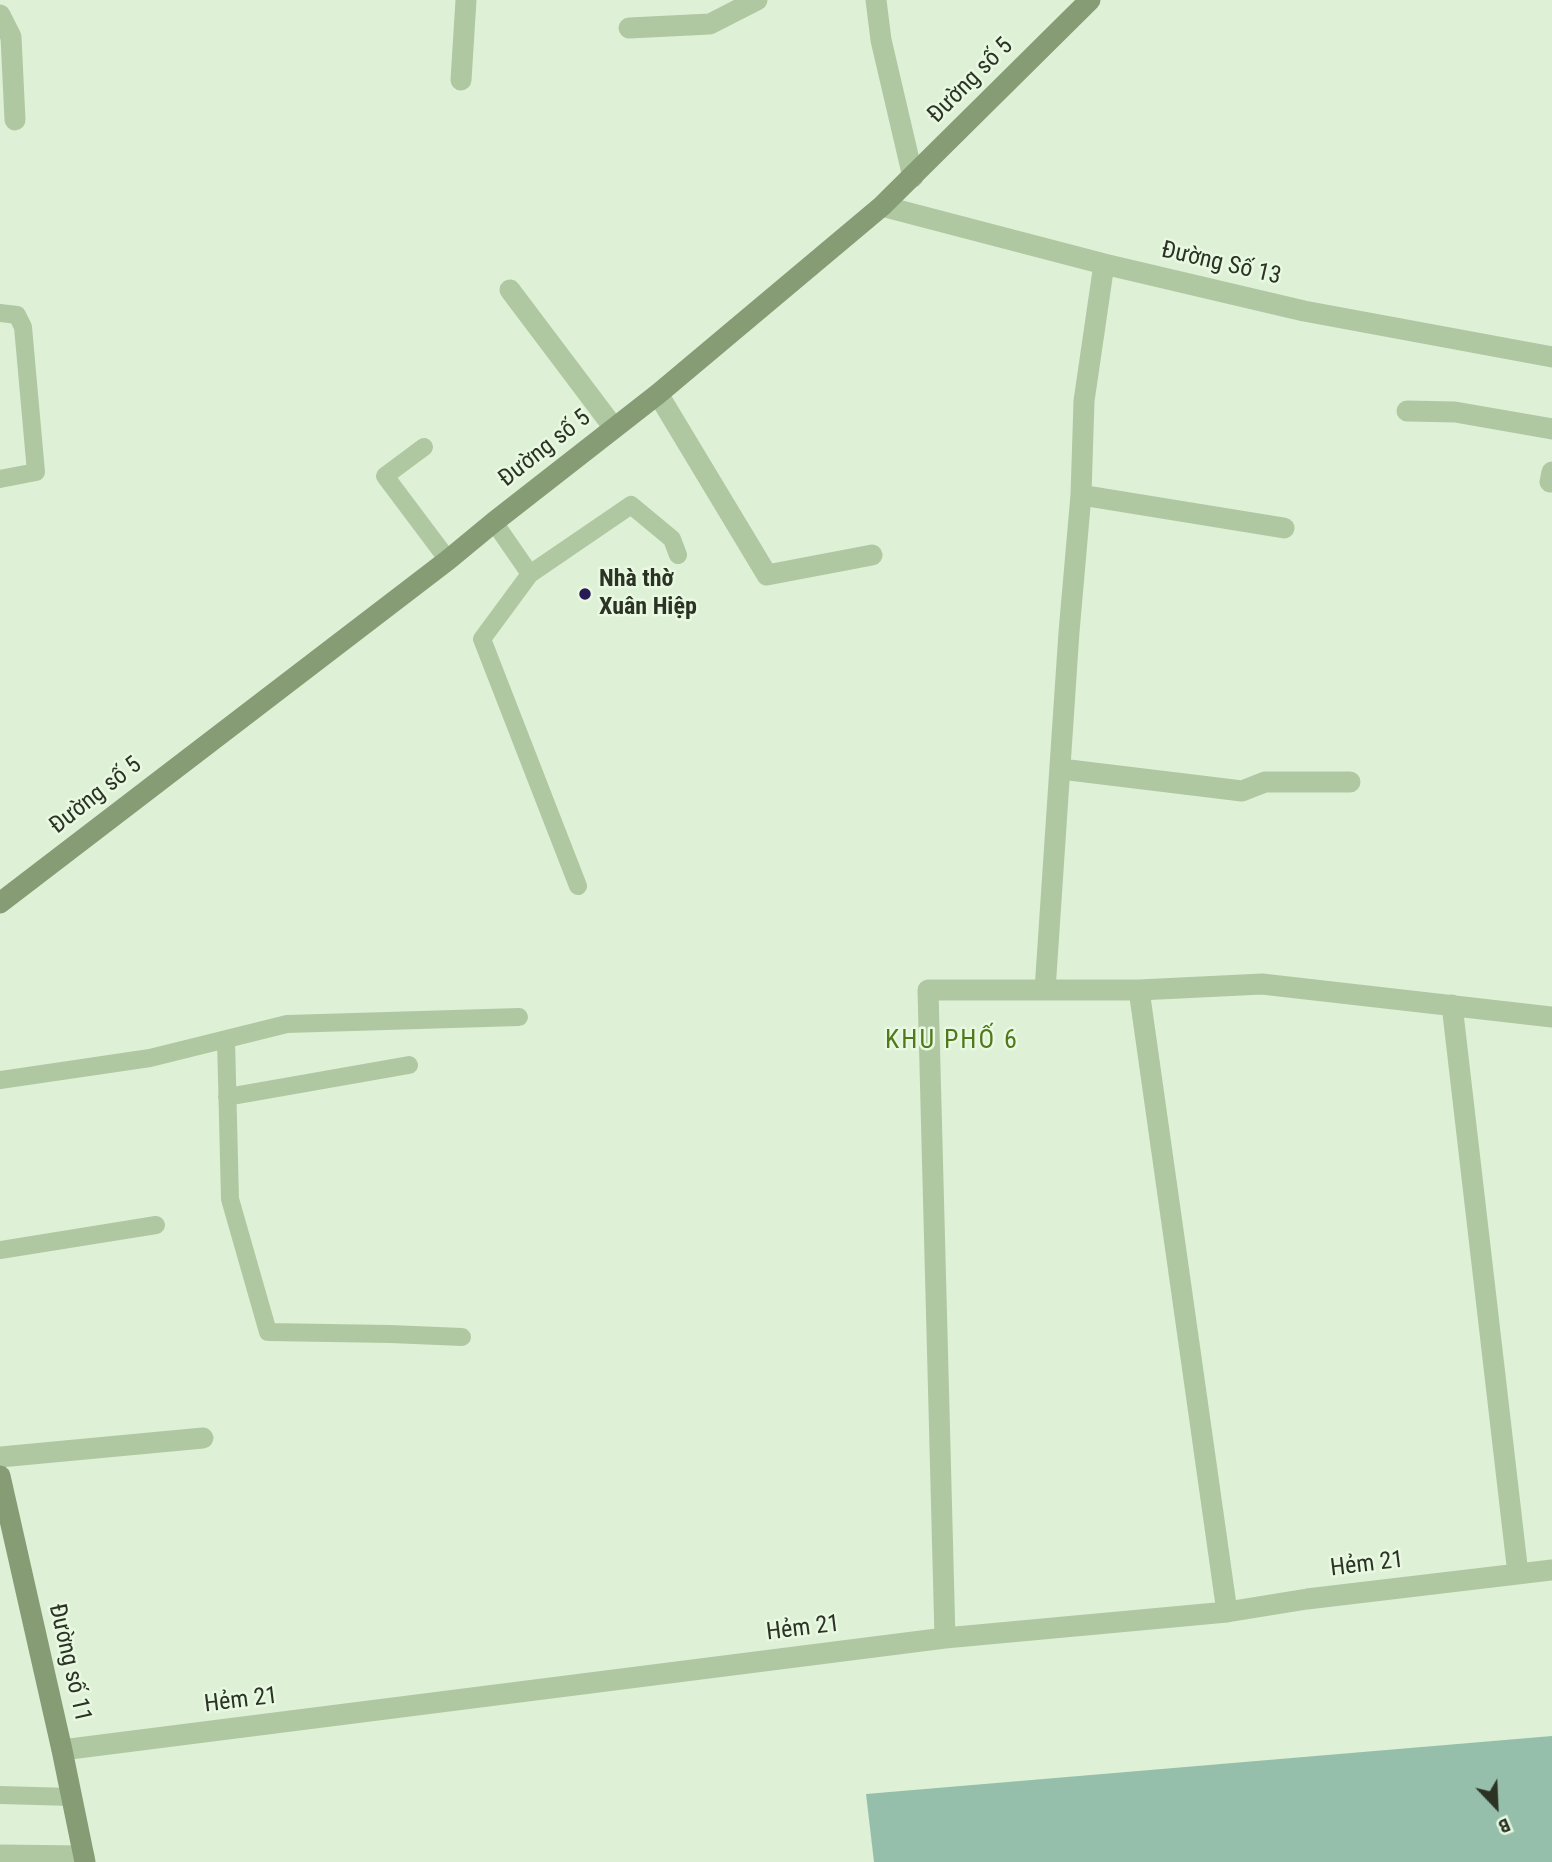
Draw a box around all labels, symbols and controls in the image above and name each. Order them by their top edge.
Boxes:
street label: Đường số 5 [922,32,1020,130]
street label: Đường Số 13 [1158,236,1284,292]
street label: Đường số 5 [493,404,597,494]
place label: Nhà thờ Xuân Hiệp [599,566,697,622]
marker: Nhà thờ Xuân Hiệp [577,586,593,602]
street label: Đường số 5 [44,751,148,841]
district label: KHU PHỐ 6 [886,1025,1018,1057]
street label: Hẻm 21 [1329,1546,1405,1584]
street label: Đường số 11 [41,1601,97,1725]
street label: Hẻm 21 [765,1610,841,1648]
street label: Hẻm 21 [203,1682,279,1720]
north arrow [1461,1771,1531,1841]
text: B [1495,1813,1514,1838]

